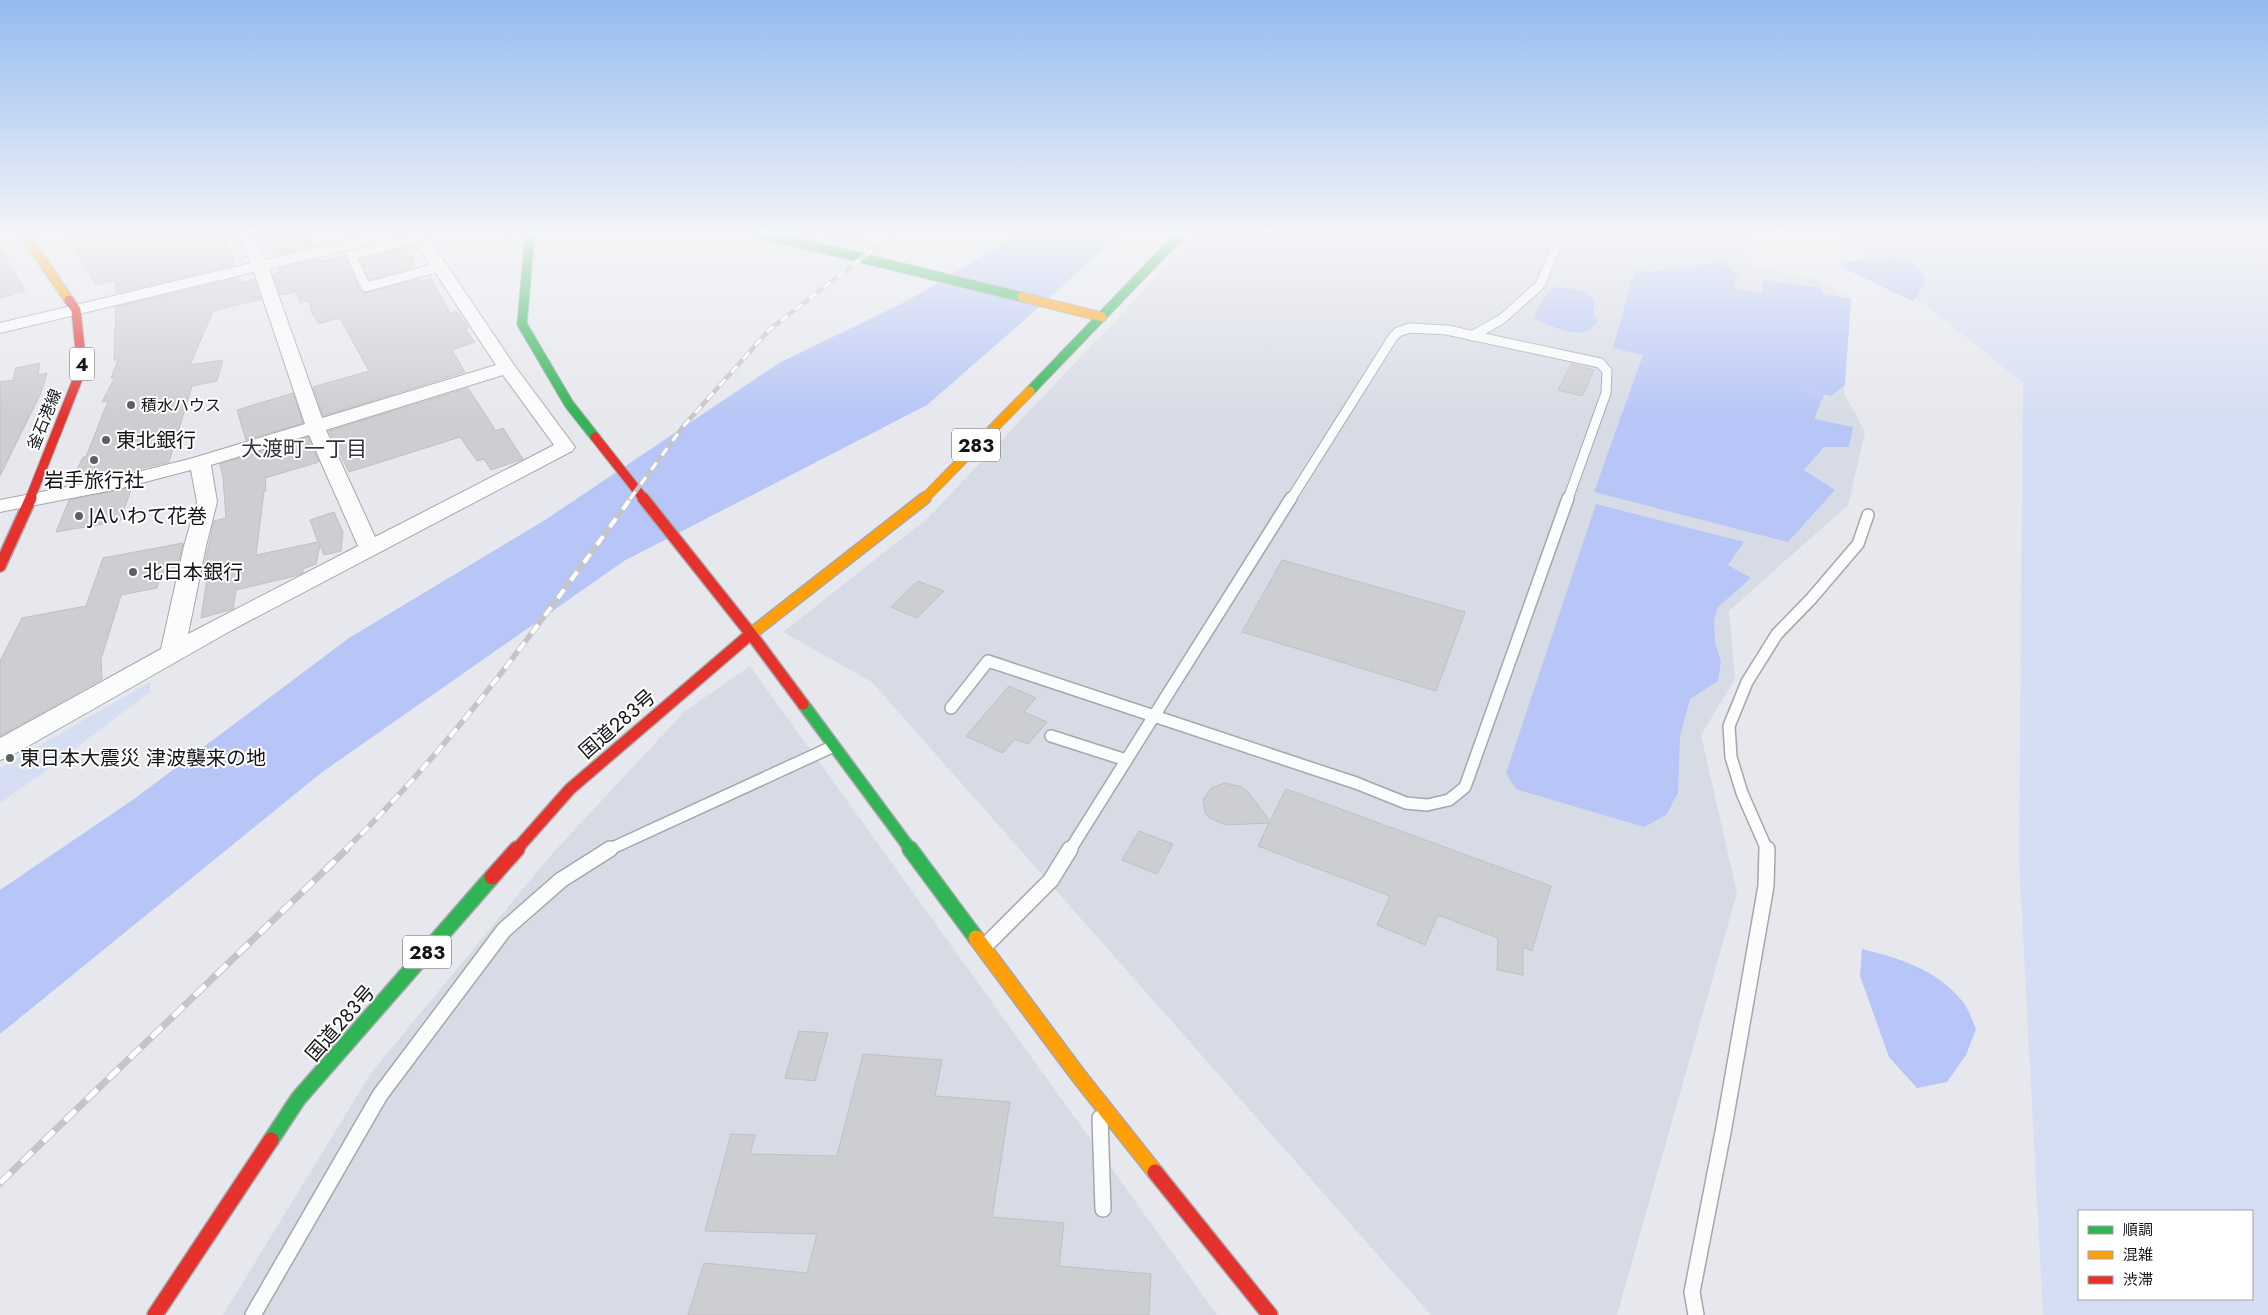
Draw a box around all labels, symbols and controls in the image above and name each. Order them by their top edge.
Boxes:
road number: 4 [70,348,94,380]
street label: 釜石港線 [22,385,67,453]
place label: 積水ハウス [141,394,221,417]
marker: 積水ハウス [125,399,137,411]
place label: 東北銀行 [116,426,196,455]
road number: 283 [952,428,1000,462]
marker: 東北銀行 [100,434,112,446]
district label: 大渡町一丁目 [241,434,367,464]
marker: 岩手旅行社 [88,454,100,466]
place label: 岩手旅行社 [44,466,144,495]
place label: JAいわて花巻 [86,502,207,531]
marker: JAいわて花巻 [73,510,85,522]
place label: 北日本銀行 [143,558,243,587]
marker: 北日本銀行 [127,566,139,578]
street label: 国道283号 [573,683,662,766]
place label: 東日本大震災 津波襲来の地 [20,744,266,773]
marker: 東日本大震災 津波襲来の地 [4,752,16,764]
road number: 283 [403,936,451,969]
street label: 国道283号 [299,979,382,1068]
legend [2078,1210,2253,1300]
text: 順調 [2123,1219,2153,1241]
text: 混雑 [2123,1244,2153,1266]
text: 渋滞 [2123,1269,2153,1291]

